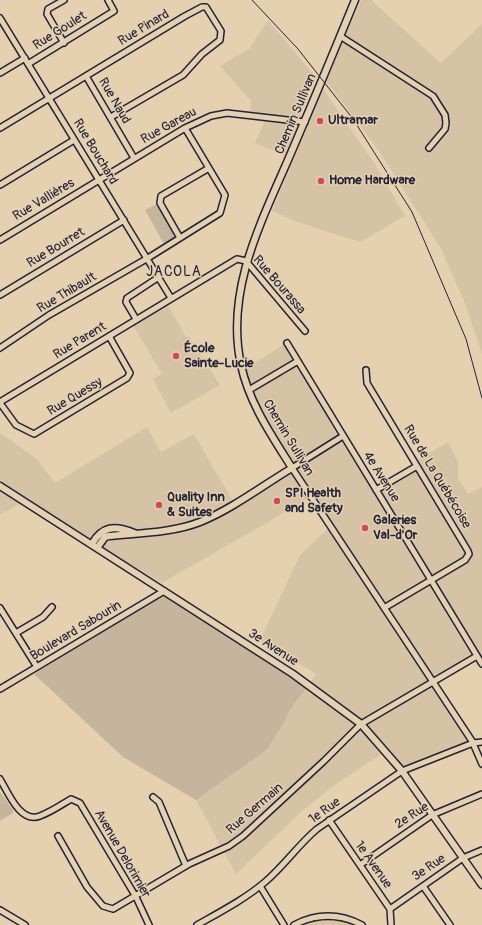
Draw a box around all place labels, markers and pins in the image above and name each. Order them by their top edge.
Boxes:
place label: Ultramar [328,113,378,129]
marker: Ultramar [315,116,325,126]
place label: Home Hardware [329,173,415,189]
marker: Home Hardware [316,176,326,186]
place label: École Sainte-Lucie [184,341,253,372]
marker: École Sainte-Lucie [171,351,181,361]
place label: SPI Health and Safety [285,486,343,517]
place label: Quality Inn & Suites [167,490,225,521]
marker: SPI Health and Safety [272,496,282,506]
marker: Quality Inn & Suites [154,500,164,510]
place label: Galeries Val-d'Or [373,513,417,544]
marker: Galeries Val-d'Or [360,523,370,533]

